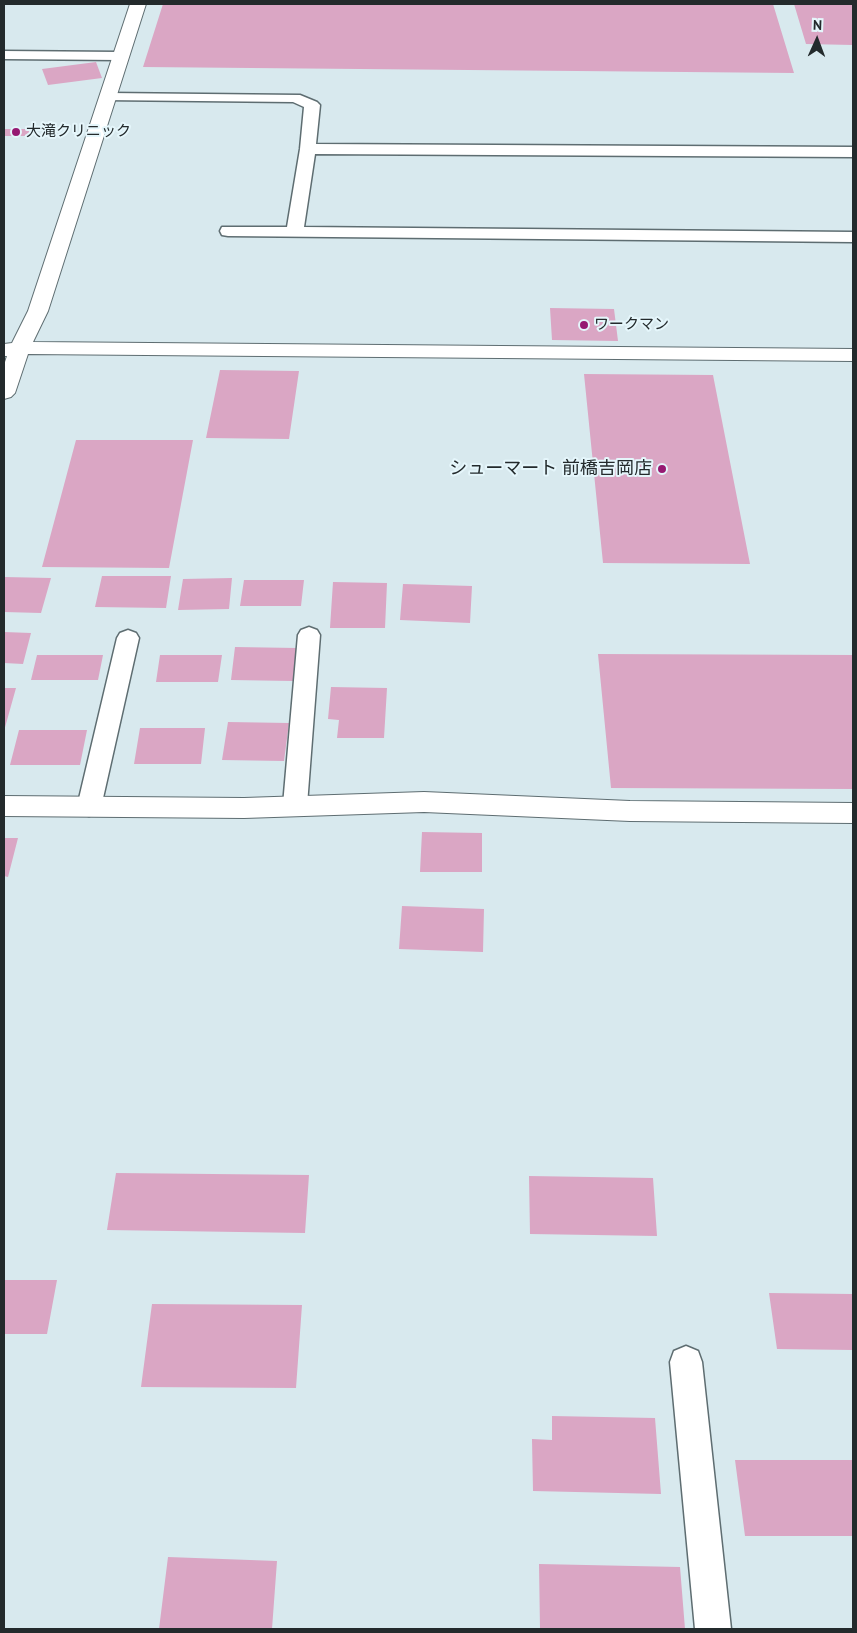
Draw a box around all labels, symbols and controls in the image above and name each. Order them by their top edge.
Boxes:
north arrow [792,15,842,65]
text: N [813,16,822,34]
place label: 大滝クリニック [26,123,131,141]
marker: 大滝クリニック [10,126,22,138]
place label: ワークマン [594,316,669,334]
marker: ワークマン [578,319,590,331]
place label: シューマート 前橋吉岡店 [449,458,652,480]
marker: シューマート 前橋吉岡店 [656,463,668,475]

